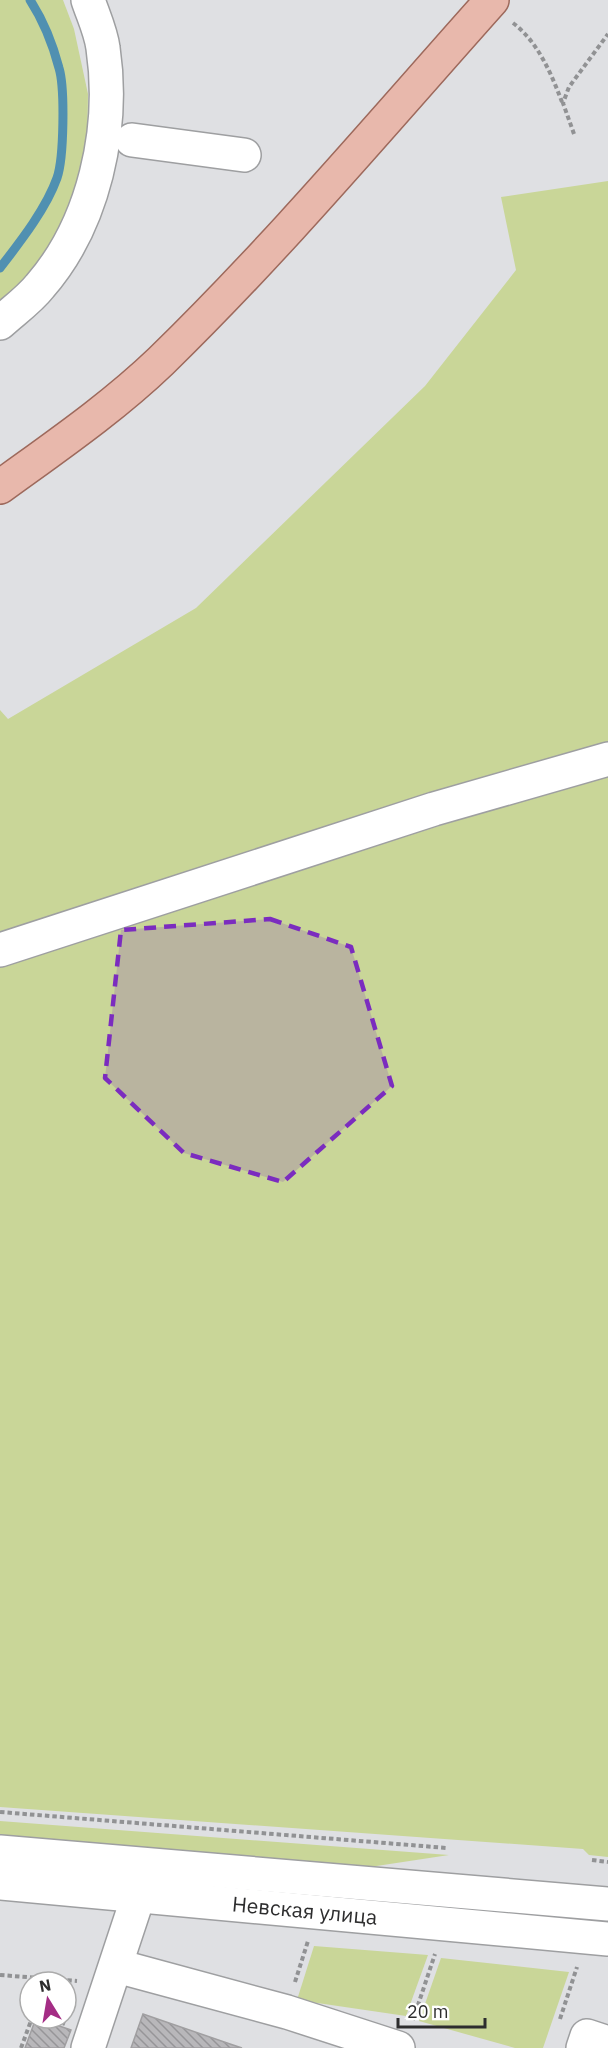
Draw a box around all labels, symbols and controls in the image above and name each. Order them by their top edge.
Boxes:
street label: Невская улица [231,1889,379,1931]
north arrow [18,1970,78,2030]
text: N [38,1974,53,1996]
scale bar [398,1991,485,2029]
text: 20 m [407,2000,449,2023]

